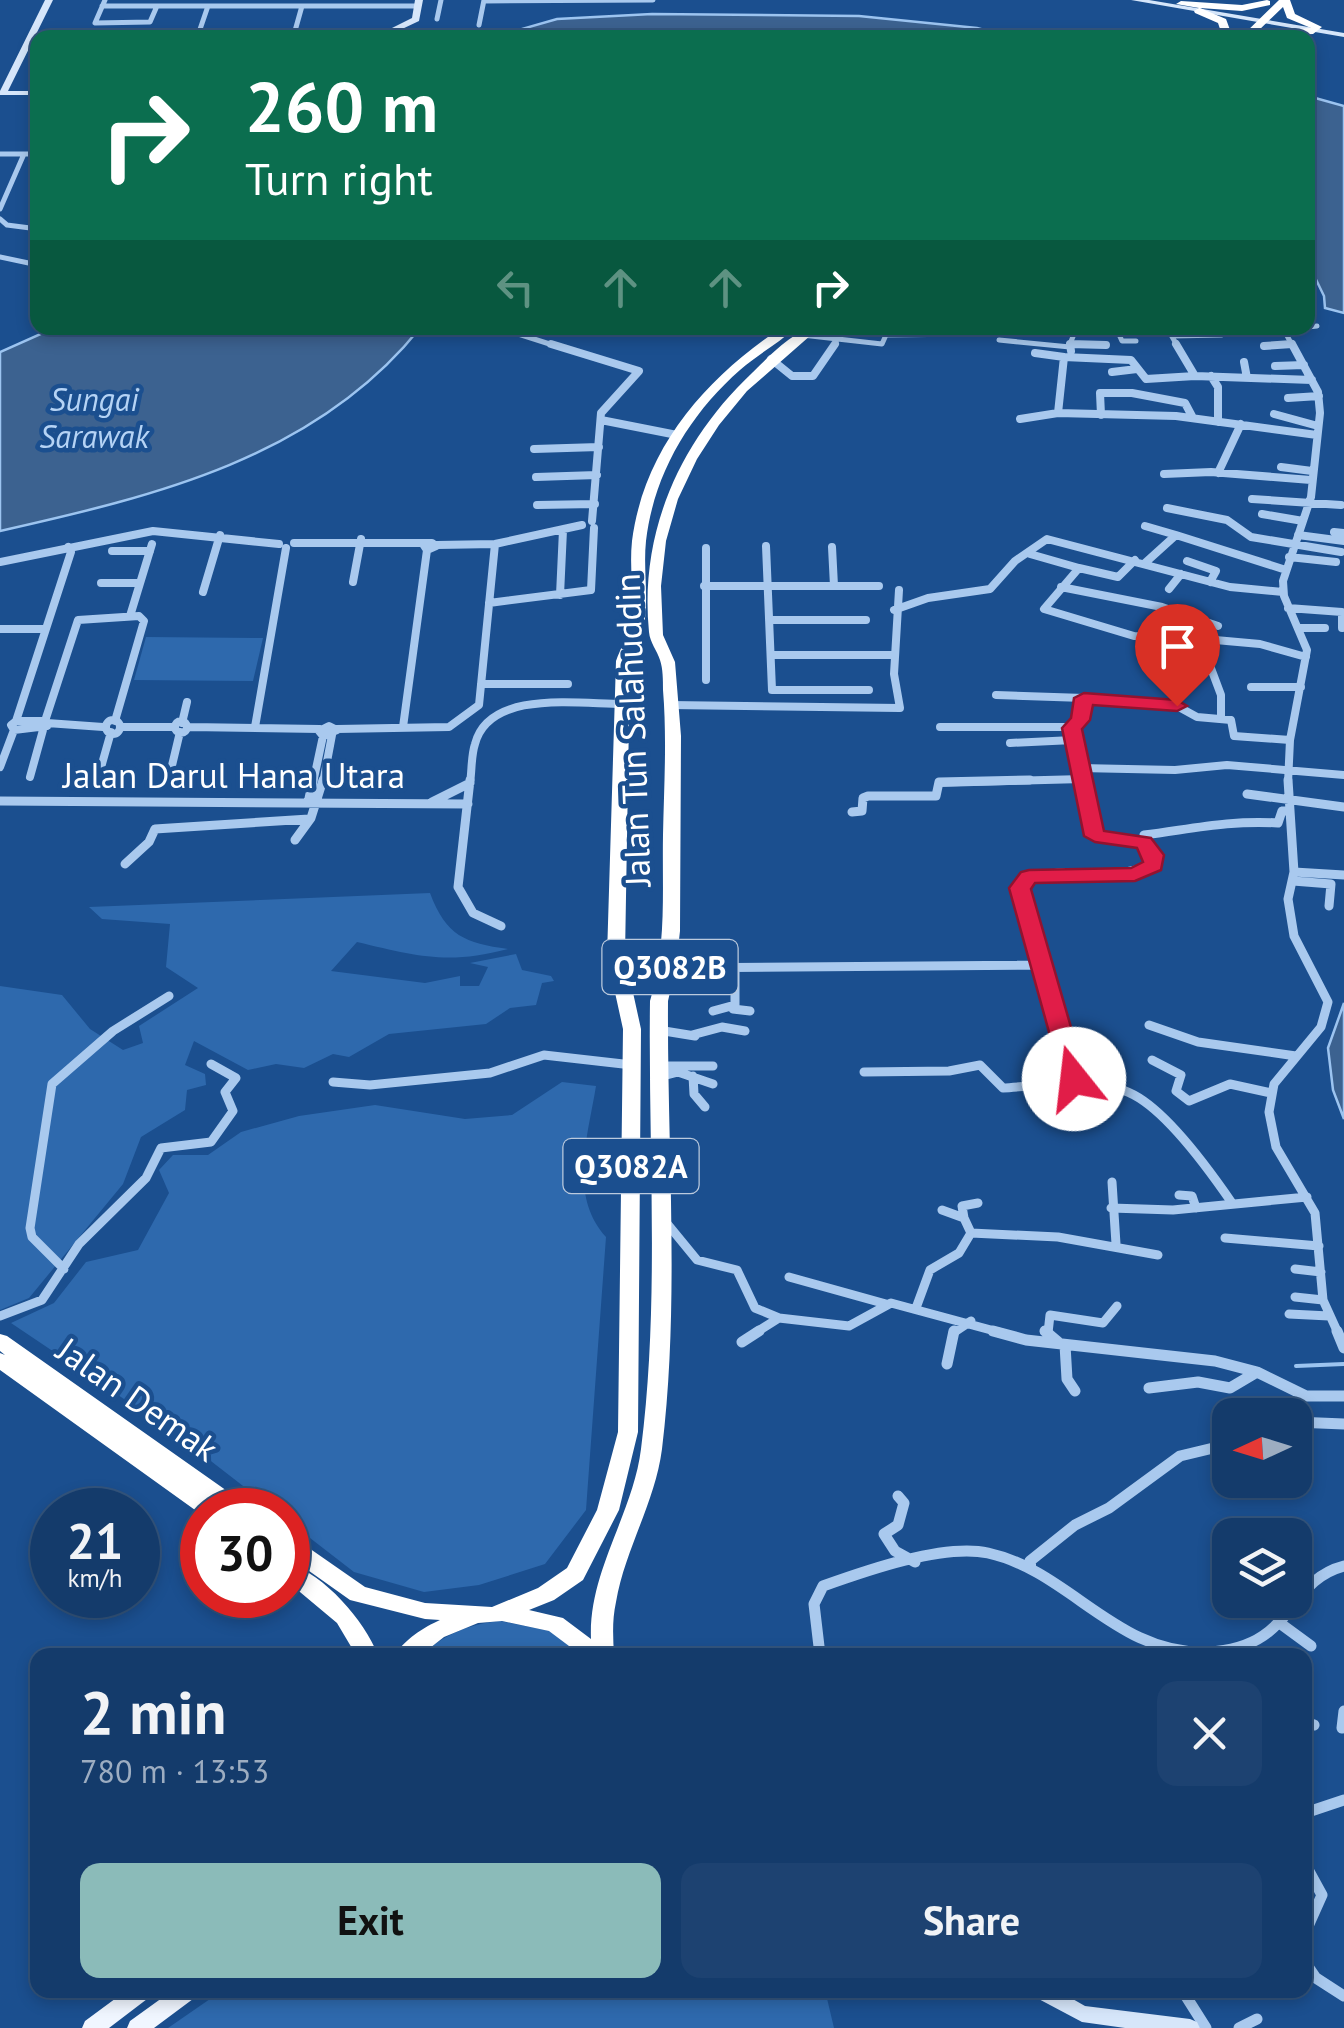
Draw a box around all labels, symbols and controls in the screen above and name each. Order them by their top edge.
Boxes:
text: 260 m [245,61,438,151]
icon: right [80,70,210,200]
text: Turn right [245,149,433,207]
icon: left [488,260,543,315]
icon: ahead [593,260,648,315]
icon: ahead [698,260,753,315]
icon: right [803,260,858,315]
water label: Sungai Sarawak [39,378,150,457]
street label: Jalan Tun Salahuddin [604,573,661,889]
pin [1135,604,1220,707]
icon: arrive [1150,619,1205,674]
street label: Jalan Darul Hana Utara [61,752,405,798]
road number: Q3082B [602,940,738,994]
position arrow [1022,1027,1126,1131]
road number: Q3082A [564,1139,698,1193]
street label: Jalan Demak [47,1325,228,1472]
north arrow [1212,1398,1312,1498]
map controls [1212,1398,1312,1618]
speed limit sign: 30 [180,1488,310,1618]
text: 21 [67,1508,123,1573]
button: layers [1212,1518,1312,1618]
text: km/h [68,1562,122,1594]
text: 2 min [80,1673,226,1751]
button: close [1157,1681,1262,1786]
text: 780 m · 13:53 [80,1750,269,1792]
button: Exit [80,1863,661,1978]
button: Share [681,1863,1262,1978]

